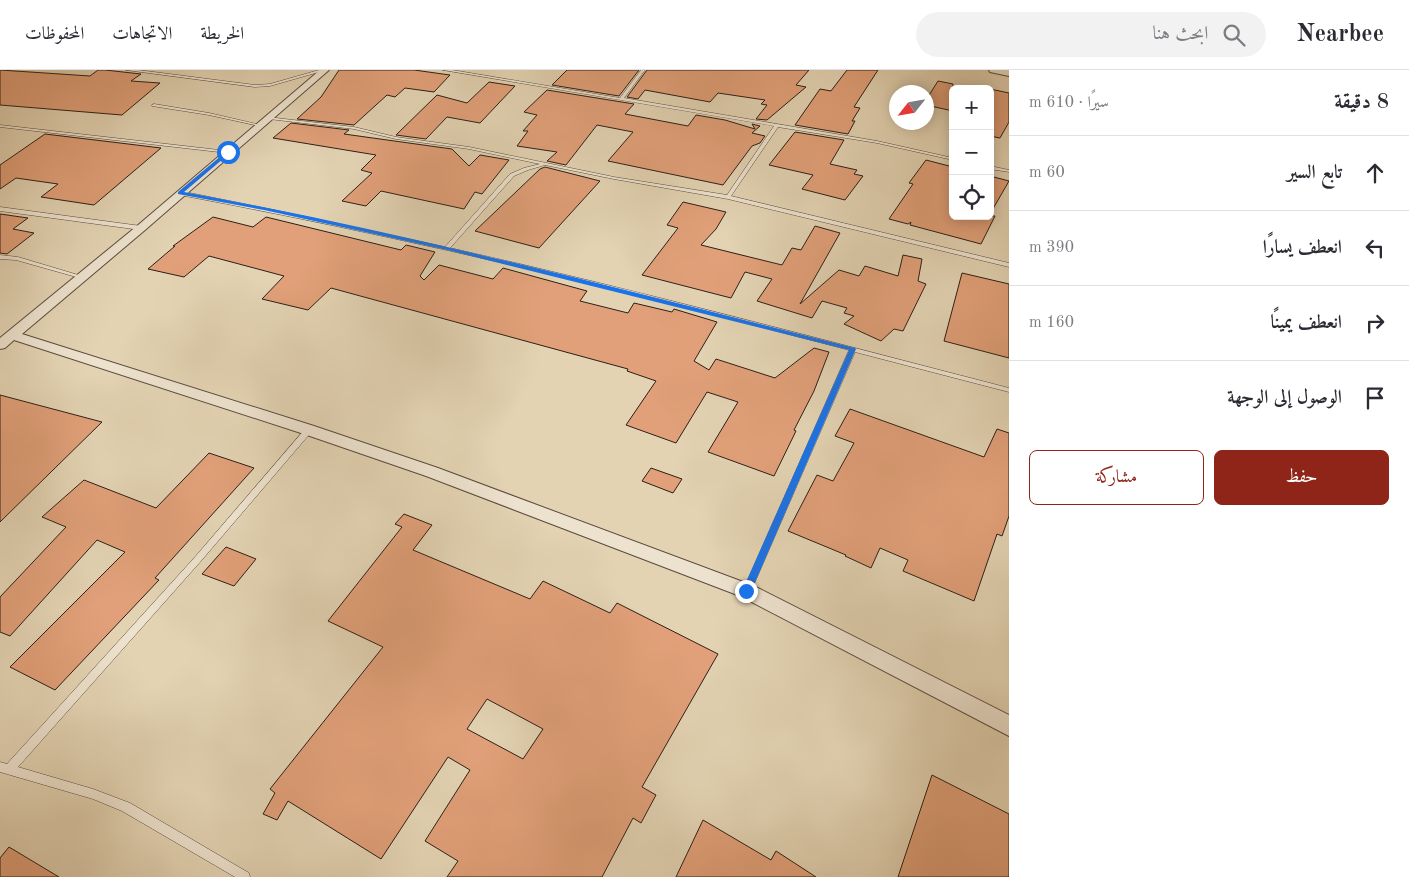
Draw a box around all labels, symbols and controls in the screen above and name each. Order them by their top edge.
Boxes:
search box [916,12,1266,57]
icon: search [1220,21,1248,49]
text: Nearbee [1296,23,1384,47]
text: المحفوظات [25,25,84,43]
text: الاتجاهات [112,25,172,43]
text: الخريطة [200,25,244,43]
text: ابحث هنا [1152,25,1208,44]
north arrow [889,85,934,130]
map controls [949,85,994,220]
button: + [949,85,994,130]
text: 8 دقيقة [1334,92,1389,113]
text: سيرًا · 610 m [1029,95,1109,111]
button: − [949,130,994,175]
route start [217,141,240,164]
icon: ahead [1361,159,1389,187]
text: تابع السير [1287,164,1342,183]
text: 60 m [1029,165,1065,181]
button: locate [949,175,994,220]
icon: left [1361,234,1389,262]
text: انعطف يسارًا [1263,239,1342,258]
text: 390 m [1029,240,1074,256]
icon: right [1361,309,1389,337]
text: انعطف يمينًا [1270,314,1342,333]
text: 160 m [1029,315,1074,331]
icon: arrive [1361,384,1389,412]
text: الوصول إلى الوجهة [1227,389,1342,408]
button: مشاركة [1029,450,1204,505]
button: حفظ [1214,450,1389,505]
route end [735,580,758,603]

